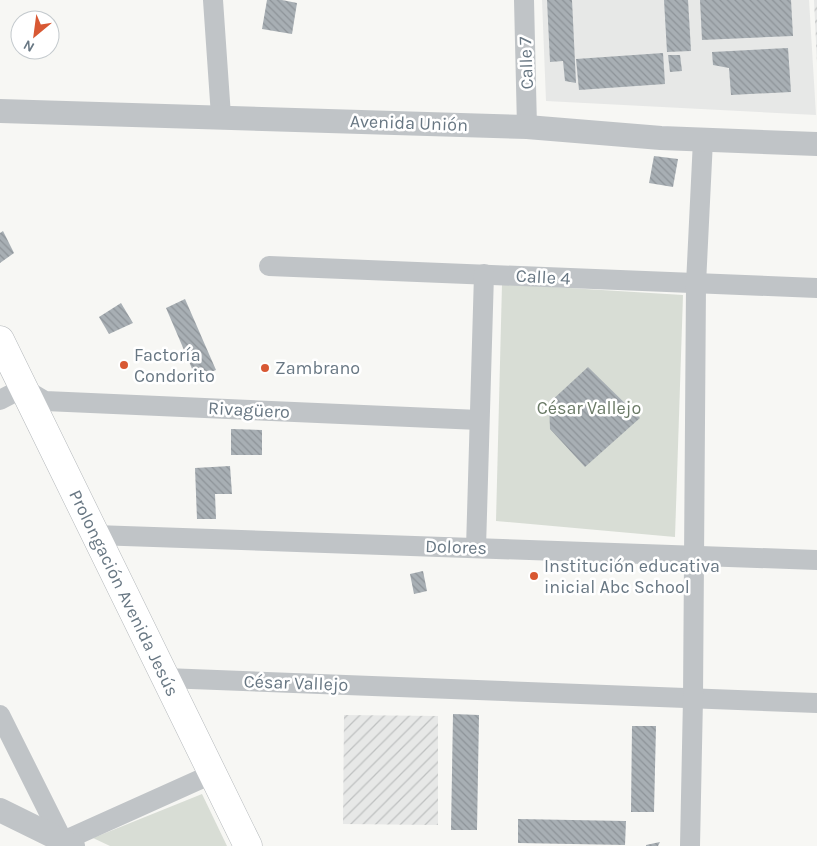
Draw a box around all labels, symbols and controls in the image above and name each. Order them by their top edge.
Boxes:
north arrow [10,10,60,60]
text: N [20,36,37,56]
street label: Calle 7 [514,36,538,90]
street label: Avenida Unión [350,110,468,136]
street label: Calle 4 [515,265,571,289]
place label: Factoría Condorito [134,344,215,387]
place label: Zambrano [275,357,360,379]
marker: Factoría Condorito [118,359,130,371]
marker: Zambrano [259,362,271,374]
street label: Rivagüero [207,397,291,423]
park label: César Vallejo [537,397,641,419]
street label: Prolongación Avenida Jesús [64,486,184,700]
street label: Dolores [425,535,487,559]
place label: Institución educativa inicial Abc School [544,555,720,598]
marker: Institución educativa inicial Abc School [528,570,540,582]
street label: César Vallejo [243,670,349,696]

